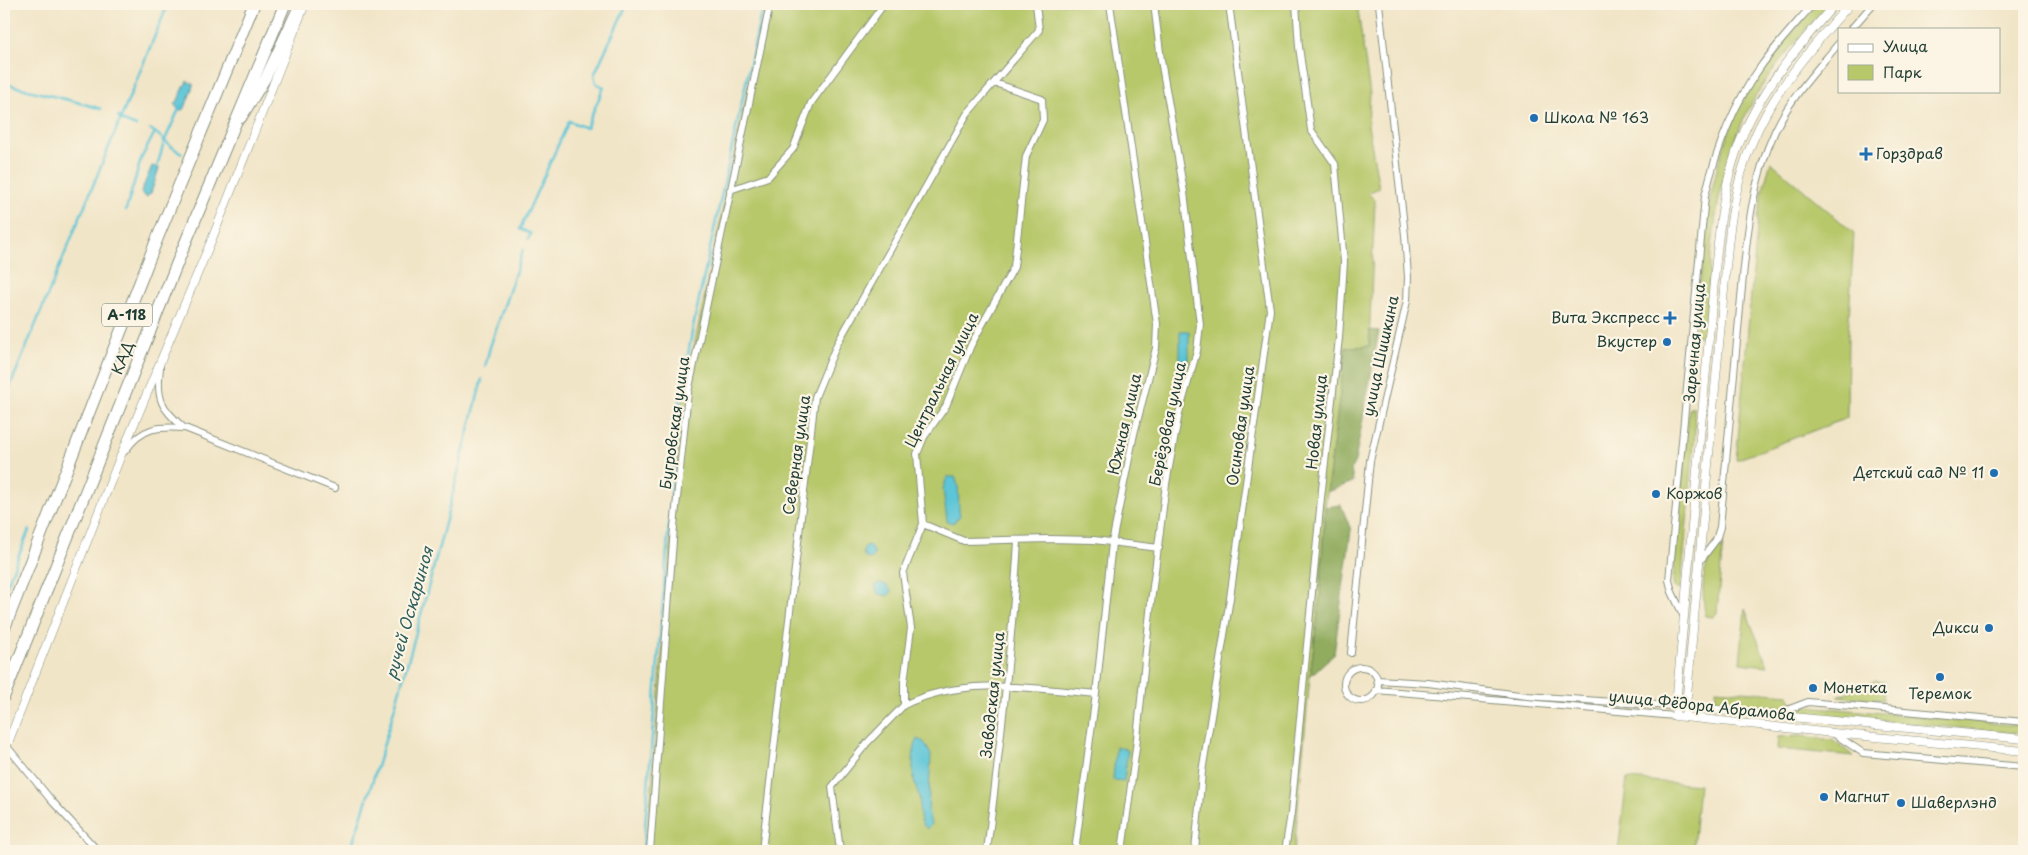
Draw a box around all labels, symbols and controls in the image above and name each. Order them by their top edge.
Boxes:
legend [1838,28,2000,92]
text: Улица [1883,34,1928,57]
text: Парк [1883,60,1922,83]
place label: Школа № 163 [1544,105,1649,128]
marker: Школа № 163 [1528,112,1540,124]
place label: Горздрав [1876,141,1943,164]
marker: Горздрав [1860,148,1872,160]
street label: Заречная улица [1677,282,1710,403]
street label: улица Шишкина [1355,292,1404,418]
road number: А-118 [102,304,152,326]
place label: Вита Экспресс [1551,305,1660,328]
street label: Центральная улица [898,307,984,451]
marker: Вита Экспресс [1664,312,1676,324]
place label: Вкустер [1596,329,1657,352]
marker: Вкустер [1661,336,1673,348]
street label: КАД [105,337,139,378]
street label: Бугровская улица [653,354,694,491]
street label: Берёзовая улица [1142,359,1191,488]
street label: Осиновая улица [1220,364,1259,487]
street label: Южная улица [1101,370,1146,477]
street label: Новая улица [1299,373,1332,471]
street label: Северная улица [776,393,815,516]
place label: Детский сад № 11 [1853,460,1984,483]
marker: Детский сад № 11 [1988,467,2000,479]
place label: Коржов [1666,481,1723,504]
marker: Коржов [1650,488,1662,500]
water label: ручей Оскариноя [378,542,439,682]
place label: Дикси [1932,615,1979,638]
marker: Дикси [1983,622,1995,634]
street label: Заводская улица [973,630,1010,759]
marker: Теремок [1934,671,1946,683]
place label: Монетка [1823,675,1888,698]
place label: Теремок [1908,681,1972,704]
marker: Монетка [1807,682,1819,694]
street label: улица Фёдора Абрамова [1608,683,1797,726]
place label: Магнит [1834,784,1889,807]
place label: Шаверлэнд [1911,790,1997,813]
marker: Магнит [1818,791,1830,803]
marker: Шаверлэнд [1895,797,1907,809]

